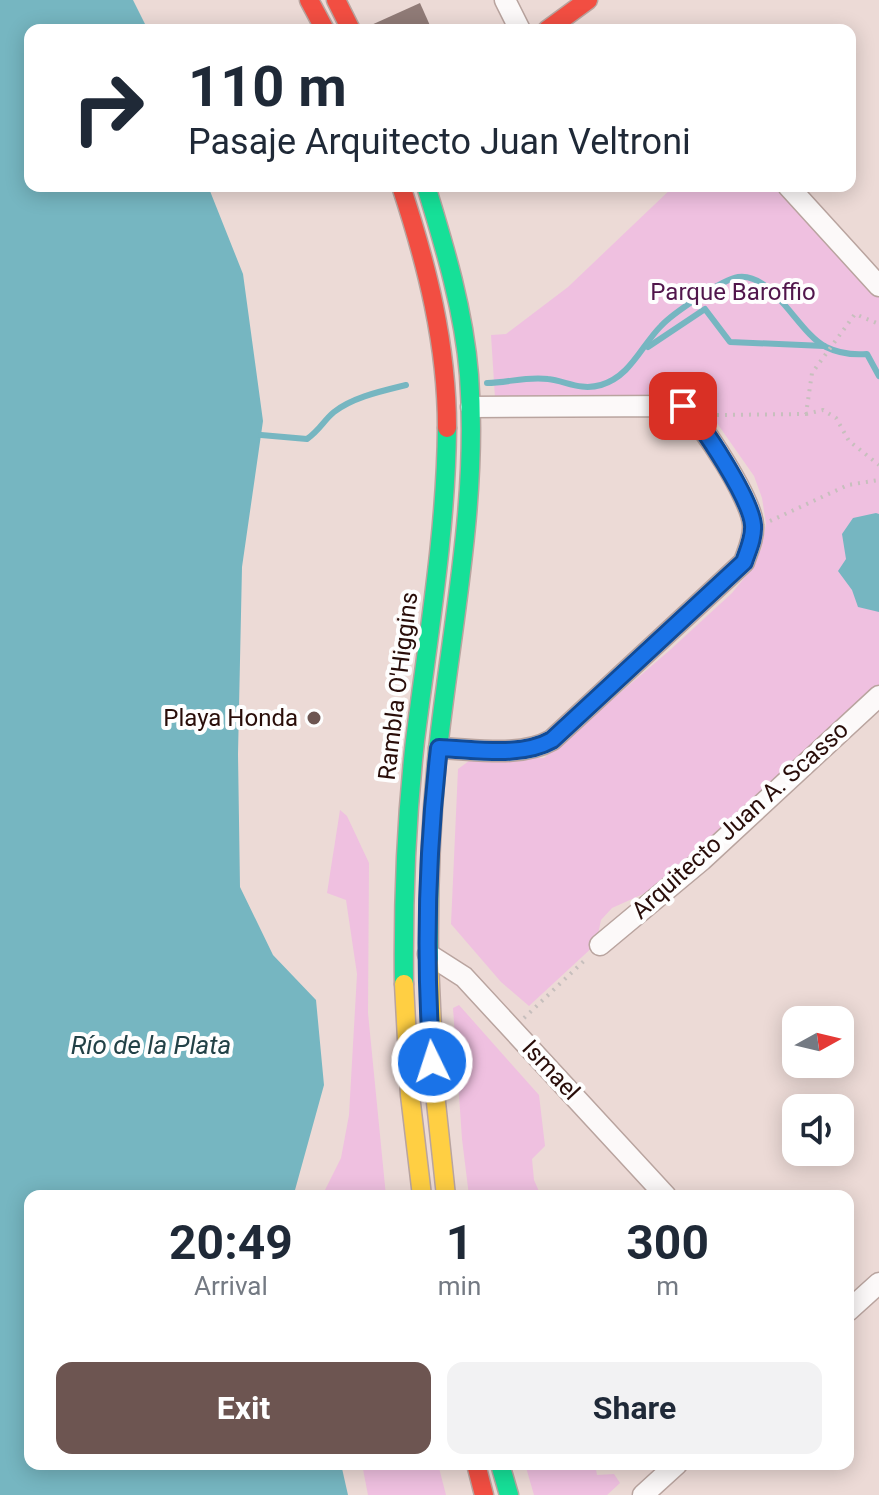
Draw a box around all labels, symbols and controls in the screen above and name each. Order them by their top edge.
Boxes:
text: 110 m [188,54,347,120]
icon: right [56,56,160,160]
text: Pasaje Arquitecto Juan Veltroni [188,121,691,163]
park label: Parque Baroffio [650,278,816,306]
pin [649,372,717,440]
icon: arrive [661,384,705,428]
street label: Rambla O'Higgins [373,590,423,782]
place label: Playa Honda [163,704,298,732]
marker: Playa Honda [305,709,323,727]
street label: Arquitecto Juan A. Scasso [626,715,854,925]
north arrow [782,1006,854,1078]
map controls [782,1006,854,1166]
position arrow [390,1020,474,1104]
water label: Río de la Plata [71,1030,231,1060]
street label: Ismael [516,1034,586,1106]
button: sound [782,1094,854,1166]
text: 20:49 [169,1214,293,1271]
text: 1 [446,1214,473,1271]
text: 300 [626,1214,709,1271]
text: Arrival [194,1271,268,1301]
text: min [438,1271,481,1301]
text: m [656,1271,679,1301]
button: Exit [56,1362,431,1454]
button: Share [447,1362,822,1454]

